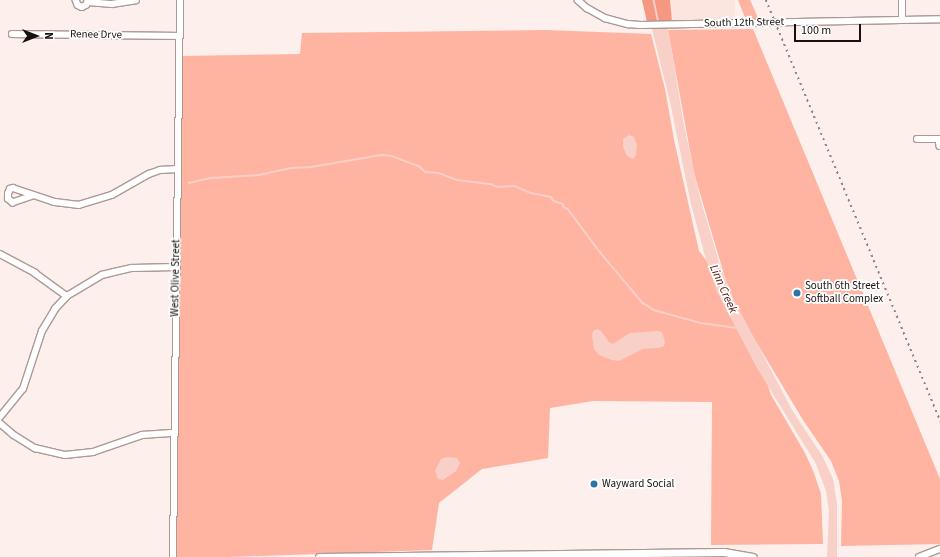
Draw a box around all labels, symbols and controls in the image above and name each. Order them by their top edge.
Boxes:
north arrow [16,16,56,56]
street label: South 12th Street [704,16,784,30]
scale bar [796,16,863,42]
text: 100 m [801,22,831,39]
street label: Renee Drve [70,28,122,42]
text: N [41,32,56,40]
street label: West Olive Street [169,239,183,317]
water label: Linn Creek [706,263,740,315]
place label: South 6th Street Softball Complex [805,280,883,306]
marker: South 6th Street Softball Complex [792,288,802,298]
place label: Wayward Social [602,477,674,491]
marker: Wayward Social [589,479,599,489]

